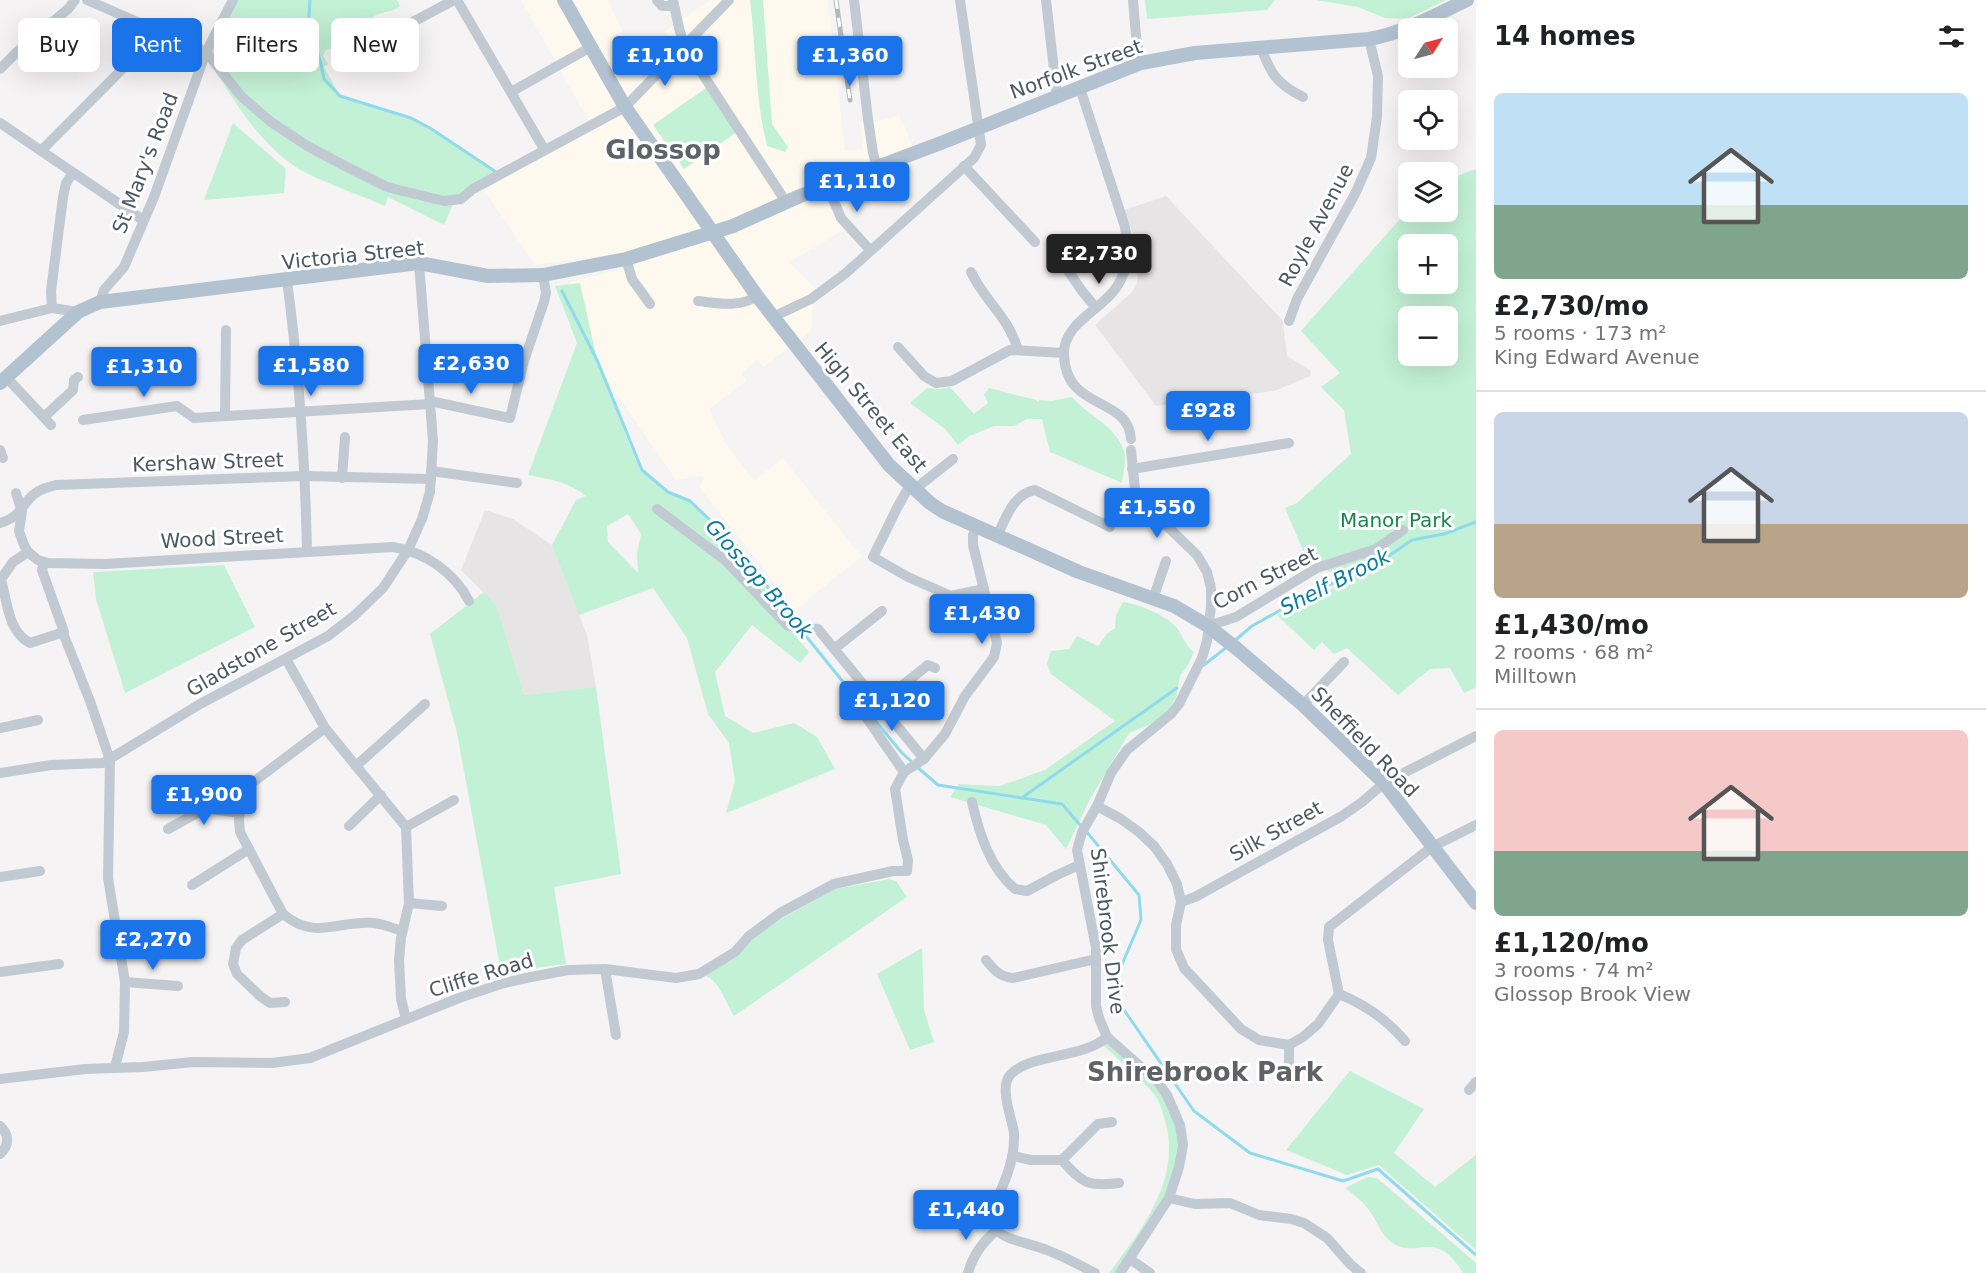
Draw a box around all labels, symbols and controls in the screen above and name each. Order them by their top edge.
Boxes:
chip: Buy [18,18,100,72]
chip: Rent [112,18,202,72]
chip: Filters [214,18,319,72]
chip: New [331,18,419,72]
north arrow [1398,18,1458,78]
map controls [1398,18,1458,366]
icon: filters [1935,20,1968,53]
text: 14 homes [1494,21,1636,51]
street label: Norfolk Street [1007,34,1146,104]
pin: £1,100 [616,36,714,87]
pin: £1,360 [801,36,899,87]
text: £1,100 [626,43,704,67]
text: £1,360 [811,43,889,67]
street label: St Mary's Road [107,89,183,237]
button: locate [1398,90,1458,150]
icon: home [1677,132,1785,240]
district label: Glossop [605,135,721,165]
street label: Royle Avenue [1274,159,1358,291]
pin: £1,110 [808,162,906,213]
button: layers [1398,162,1458,222]
text: £1,110 [818,169,896,193]
pin: £2,730 [1050,234,1148,285]
button: + [1398,234,1458,294]
street label: Victoria Street [281,236,426,274]
text: £2,730 [1060,241,1138,265]
text: £2,730/mo [1494,291,1649,321]
button: − [1398,306,1458,366]
text: 5 rooms · 173 m² [1494,321,1666,345]
street label: High Street East [810,337,933,477]
pin: £2,630 [422,344,520,395]
text: King Edward Avenue [1494,345,1700,369]
pin: £1,580 [262,346,360,397]
pin: £1,310 [95,347,193,398]
text: £2,630 [432,351,510,375]
text: £1,580 [272,353,350,377]
text: £1,310 [105,354,183,378]
pin: £928 [1172,391,1244,442]
text: £928 [1180,398,1236,422]
street label: Kershaw Street [132,447,284,477]
icon: home [1677,451,1785,559]
pin: £1,550 [1108,488,1206,539]
text: £1,550 [1118,495,1196,519]
park label: Manor Park [1340,508,1453,532]
water label: Glossop Brook [701,514,818,644]
street label: Wood Street [160,523,284,553]
street label: Corn Street [1209,541,1321,615]
water label: Shelf Brook [1276,544,1395,620]
pin: £1,430 [933,594,1031,645]
street label: Gladstone Street [182,596,340,702]
text: £1,430 [943,601,1021,625]
text: £1,430/mo [1494,610,1649,640]
text: 2 rooms · 68 m² [1494,640,1654,664]
text: Milltown [1494,664,1577,688]
pin: £1,120 [843,681,941,732]
street label: Sheffield Road [1306,682,1424,802]
text: £1,120 [853,688,931,712]
icon: home [1677,769,1785,877]
pin: £1,900 [155,775,253,826]
text: £1,900 [165,782,243,806]
street label: Silk Street [1225,796,1327,866]
street label: Shirebrook Drive [1086,847,1130,1015]
pin: £2,270 [104,920,202,971]
text: £2,270 [114,927,192,951]
text: £1,120/mo [1494,928,1649,958]
street label: Cliffe Road [426,948,536,1002]
text: 3 rooms · 74 m² [1494,958,1654,982]
text: Glossop Brook View [1494,982,1691,1006]
district label: Shirebrook Park [1087,1057,1324,1087]
pin: £1,440 [917,1190,1015,1241]
text: £1,440 [927,1197,1005,1221]

